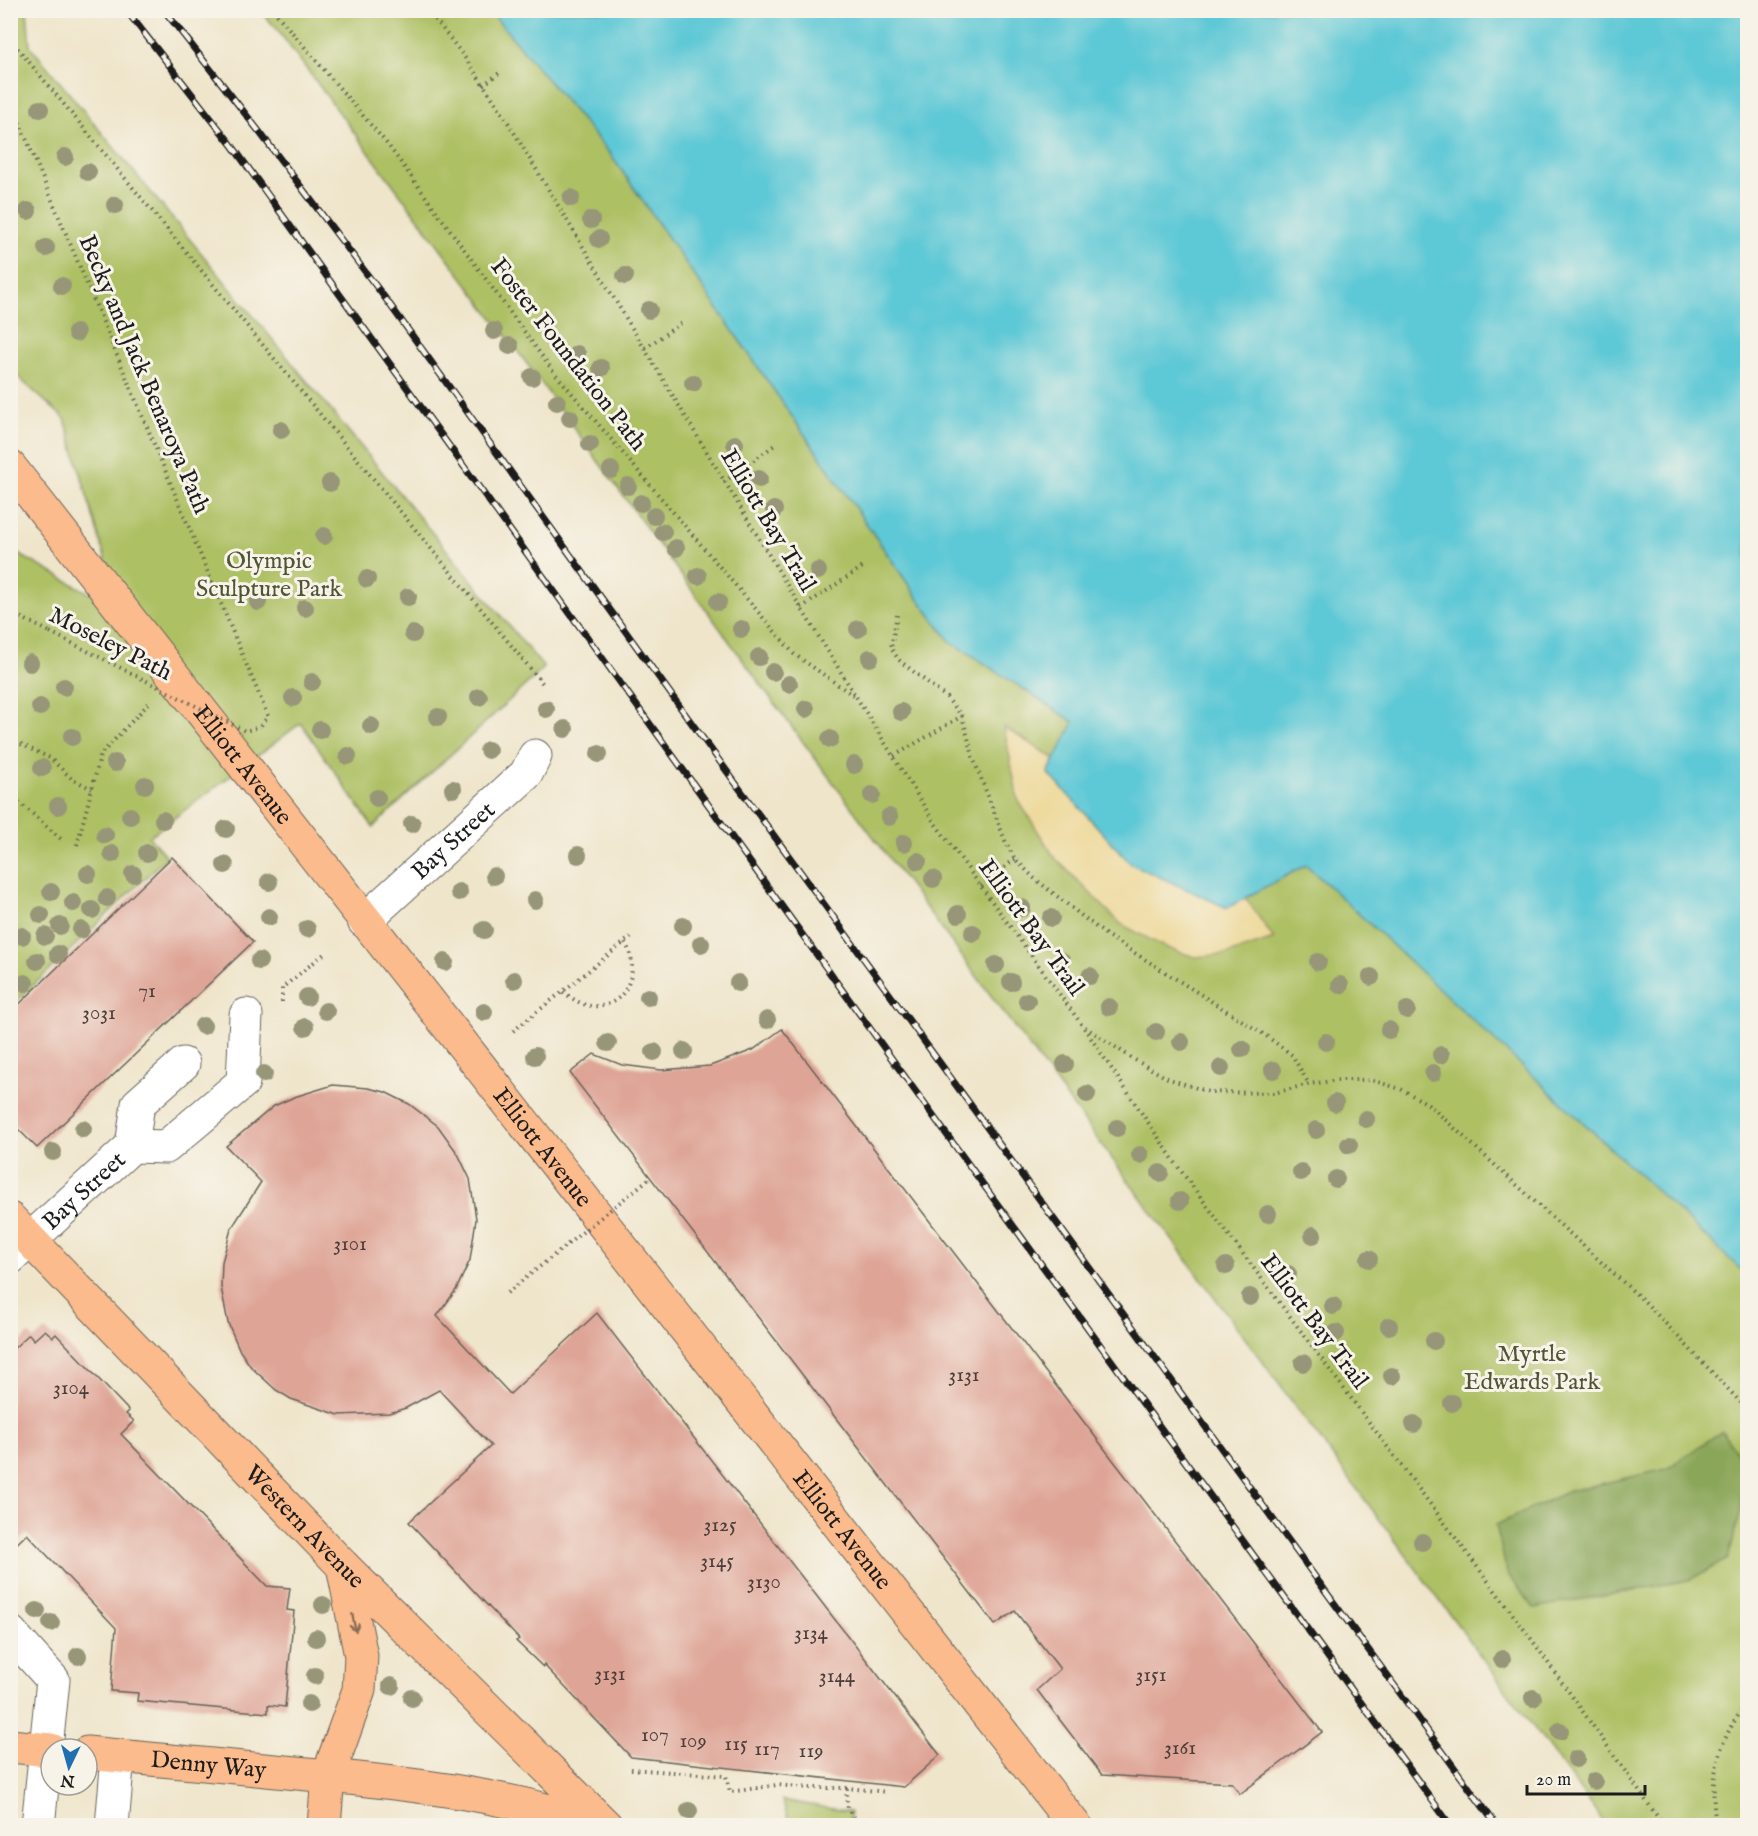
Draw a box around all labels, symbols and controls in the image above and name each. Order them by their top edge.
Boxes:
street label: Becky and Jack Benaroya Path [71,230,217,519]
street label: Foster Foundation Path [483,252,653,458]
street label: Elliott Bay Trail [713,444,823,598]
park label: Olympic Sculpture Park [196,546,342,605]
street label: Moseley Path [43,600,177,689]
street label: Elliott Avenue [185,699,299,832]
street label: Bay Street [405,795,502,887]
street label: Elliott Bay Trail [971,853,1091,1003]
house number: 71 [138,978,156,1005]
house number: 3031 [82,1000,116,1027]
street label: Elliott Avenue [485,1082,598,1214]
street label: Bay Street [36,1145,133,1238]
house number: 3101 [333,1231,367,1258]
street label: Elliott Bay Trail [1253,1248,1375,1396]
park label: Myrtle Edwards Park [1464,1339,1600,1398]
house number: 3131 [948,1362,980,1389]
house number: 3104 [53,1375,90,1402]
street label: Western Avenue [237,1459,371,1596]
street label: Elliott Avenue [785,1464,898,1597]
house number: 3125 [703,1512,737,1539]
house number: 3145 [700,1548,734,1575]
house number: 3130 [747,1569,781,1596]
one-way arrow [349,1613,360,1632]
house number: 3134 [794,1620,829,1647]
house number: 3131 [594,1661,626,1688]
house number: 3151 [1135,1662,1167,1689]
house number: 3144 [819,1663,856,1690]
house number: 107 [641,1722,669,1749]
house number: 109 [679,1728,707,1755]
house number: 115 [724,1731,748,1758]
house number: 3161 [1164,1735,1196,1762]
house number: 117 [754,1736,780,1763]
north arrow [39,1737,99,1797]
house number: 119 [799,1738,823,1765]
street label: Denny Way [149,1745,268,1787]
scale bar [1527,1758,1646,1796]
text: N [60,1769,77,1791]
text: 20 m [1536,1769,1571,1792]

